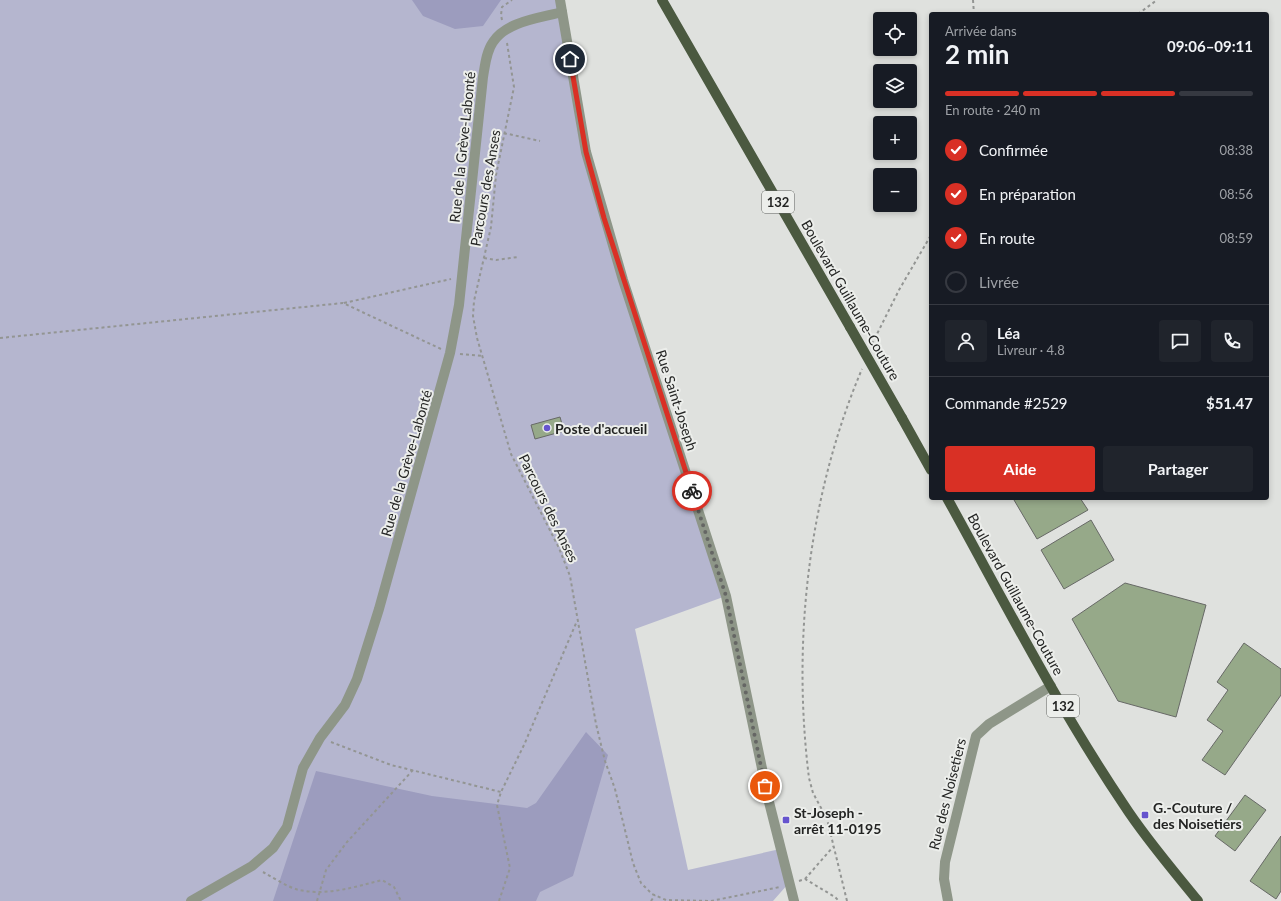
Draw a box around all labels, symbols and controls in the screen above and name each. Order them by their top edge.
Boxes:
map controls [873,12,917,212]
button: locate [873,12,917,56]
text: Arrivée dans [945,23,1017,39]
text: 09:06–09:11 [1167,37,1253,55]
text: 2 min [945,38,1009,70]
pin [553,42,587,76]
icon: home [559,48,581,70]
button: layers [873,64,917,108]
street label: Rue de la Grève-Labonté [446,71,478,223]
text: En route · 240 m [945,102,1040,118]
button: + [873,116,917,160]
street label: Parcours des Anses [466,128,504,248]
icon: check [945,139,967,161]
text: Confirmée [979,141,1048,159]
text: 08:38 [1220,142,1253,158]
button: − [873,168,917,212]
icon: check [945,183,967,205]
text: En préparation [979,185,1076,203]
text: 08:56 [1220,186,1253,202]
road number: 132 [762,191,794,213]
street label: Boulevard Guillaume-Couture [798,217,904,383]
icon: check [945,227,967,249]
text: En route [979,229,1035,247]
text: 08:59 [1220,230,1253,246]
text: Livrée [979,273,1019,291]
button: person [945,320,987,362]
button: chat [1159,320,1201,362]
button: phone [1211,320,1253,362]
text: Léa [997,324,1020,342]
text: Livreur · 4.8 [997,342,1065,358]
street label: Rue Saint-Joseph [653,347,701,453]
street label: Rue de la Grève-Labonté [377,388,435,538]
text: Commande #2529 [945,394,1068,412]
text: $51.47 [1206,394,1253,412]
place label: Poste d'accueil [555,420,647,437]
marker: Poste d'accueil [542,423,552,433]
button: Aide [945,446,1095,492]
button: Partager [1103,446,1253,492]
street label: Parcours des Anses [515,451,583,565]
courier [672,471,712,511]
icon: bike [681,480,703,502]
street label: Boulevard Guillaume-Couture [964,510,1068,678]
road number: 132 [1047,695,1079,717]
street label: Rue des Noisetiers [925,736,969,852]
pin [748,769,782,803]
icon: bag [754,775,776,797]
place label: G.-Couture / des Noisetiers [1153,799,1242,832]
place label: St-Joseph - arrêt 11-0195 [794,804,881,837]
marker: G.-Couture / des Noisetiers [1140,810,1150,820]
marker: St-Joseph - arrêt 11-0195 [781,815,791,825]

